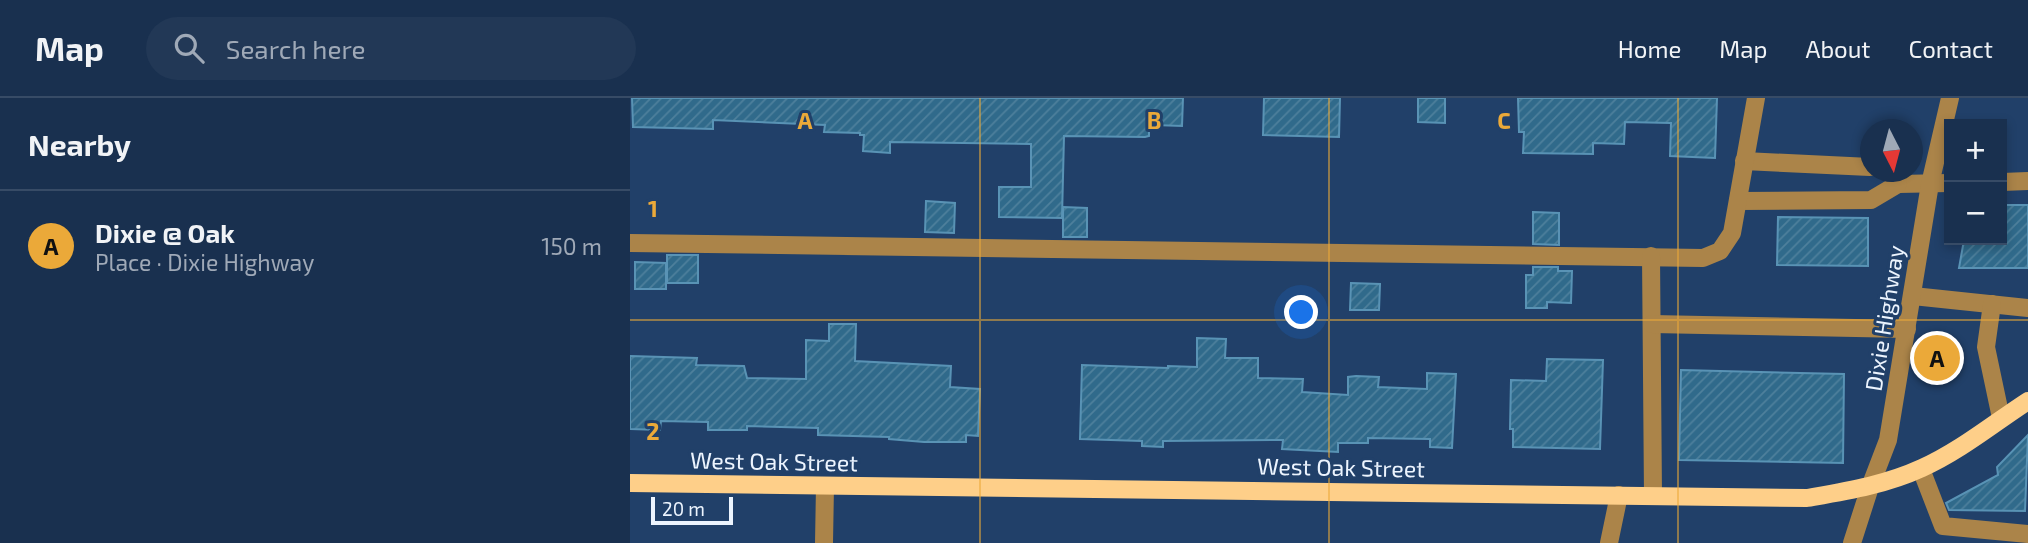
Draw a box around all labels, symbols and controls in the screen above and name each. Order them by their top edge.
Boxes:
search box [146,17,636,80]
text: Map [35,28,104,68]
icon: search [170,29,208,67]
text: Search here [226,33,365,64]
text: Home [1618,34,1681,63]
text: Map [1719,34,1767,63]
text: About [1805,34,1871,63]
text: Contact [1909,34,1993,63]
text: A [797,106,813,134]
text: B [1147,106,1161,134]
text: C [1497,106,1511,134]
north arrow [1860,119,1923,182]
map controls [1944,119,2007,245]
button: + [1944,119,2007,182]
text: Nearby [28,126,131,162]
button: − [1944,182,2007,245]
text: 1 [648,194,658,222]
text: Dixie @ Oak [95,217,235,248]
text: A [43,232,59,260]
text: 150 m [541,232,602,260]
street label: Dixie Highway [1859,243,1909,393]
text: Place · Dixie Highway [95,248,314,276]
your location [1284,295,1318,329]
pin: A [1914,332,1960,384]
text: 2 [646,417,660,445]
street label: West Oak Street [690,446,858,476]
street label: West Oak Street [1257,452,1425,482]
scale bar [651,494,733,526]
text: 20 m [662,497,705,520]

